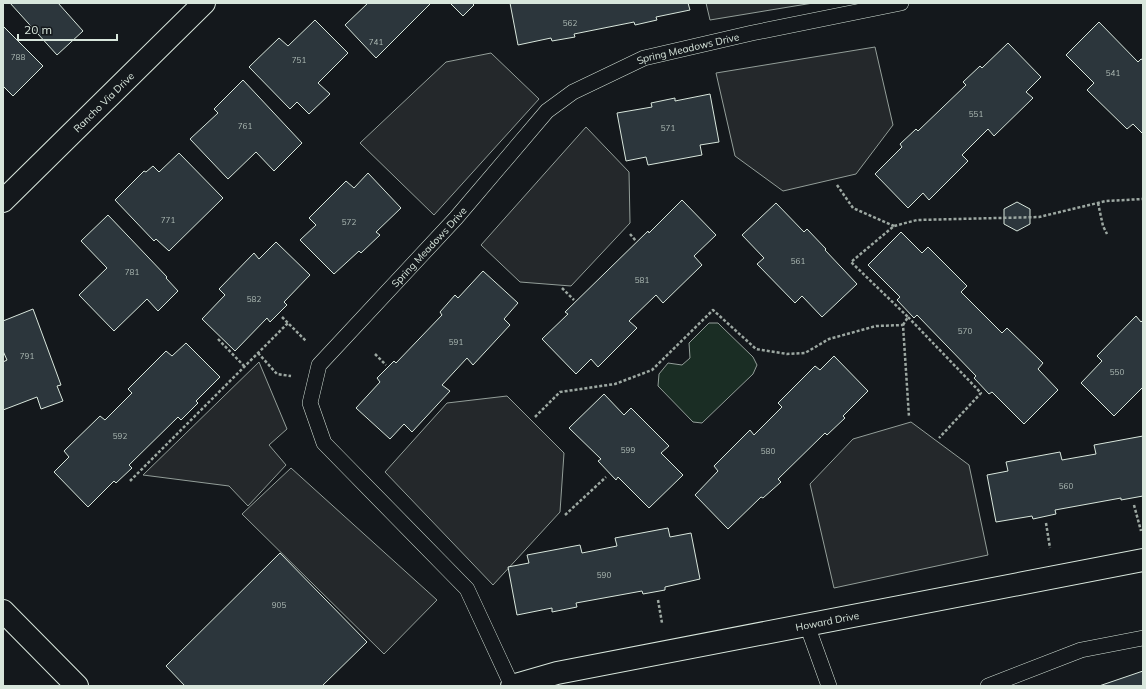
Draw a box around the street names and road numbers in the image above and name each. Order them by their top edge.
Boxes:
street label: Spring Meadows Drive [634,30,740,67]
street label: Rancho Via Drive [70,69,137,135]
street label: Spring Meadows Drive [388,204,469,290]
street label: Howard Drive [794,608,860,633]

